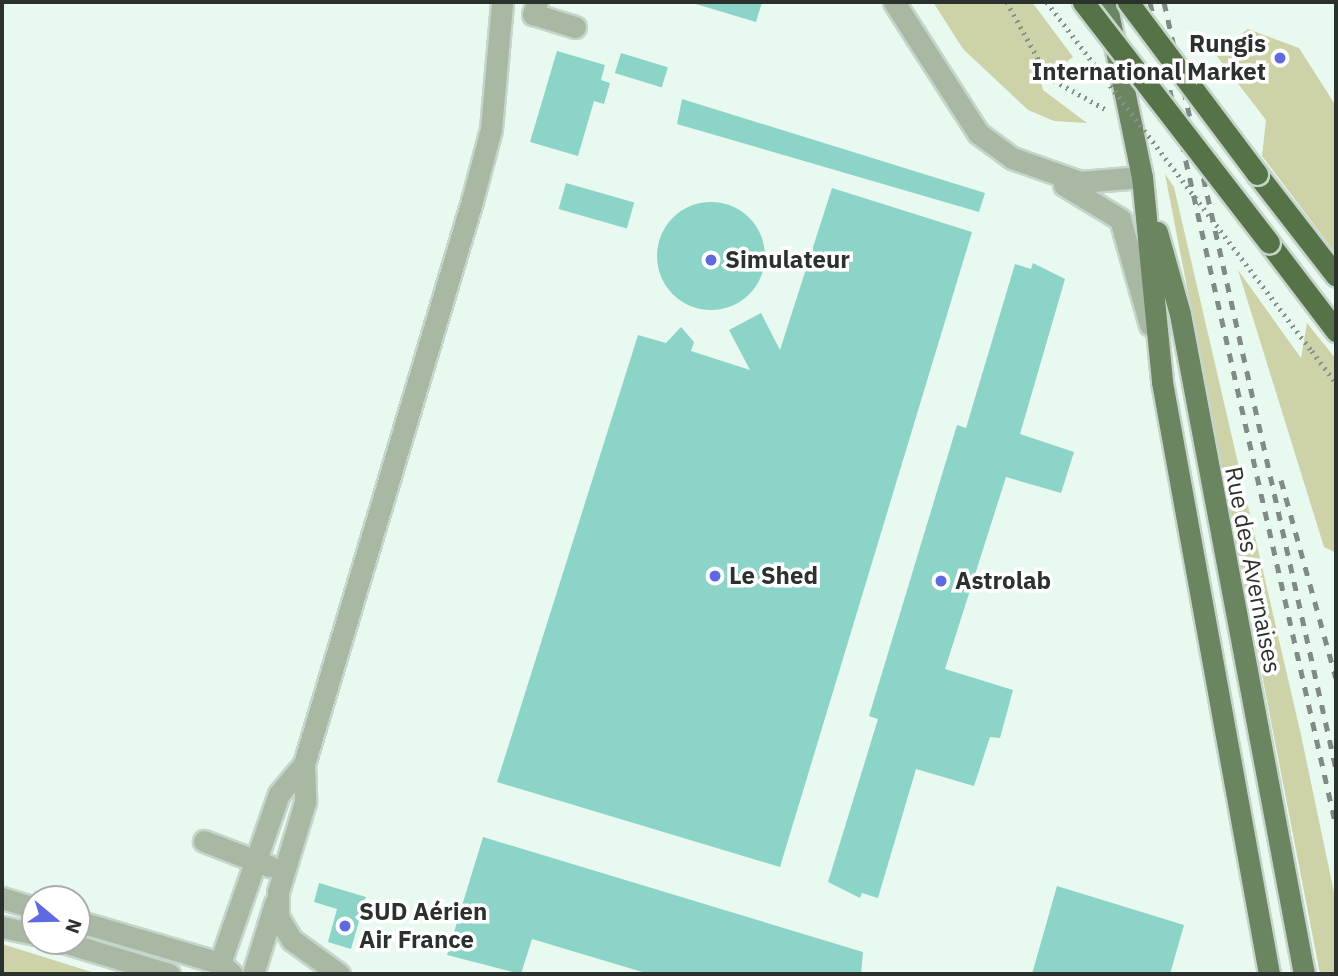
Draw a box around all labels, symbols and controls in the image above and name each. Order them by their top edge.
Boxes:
place label: Rungis International Market [1032,30,1266,86]
marker: Rungis International Market [1272,50,1288,66]
place label: Simulateur [725,246,850,274]
marker: Simulateur [703,252,719,268]
street label: Rue des Avernaises [1219,464,1287,676]
place label: Le Shed [729,562,818,590]
place label: Astrolab [955,567,1051,595]
marker: Le Shed [707,568,723,584]
marker: Astrolab [933,573,949,589]
north arrow [21,885,91,955]
place label: SUD Aérien Air France [359,898,487,954]
text: N [60,916,88,937]
marker: SUD Aérien Air France [337,918,353,934]

